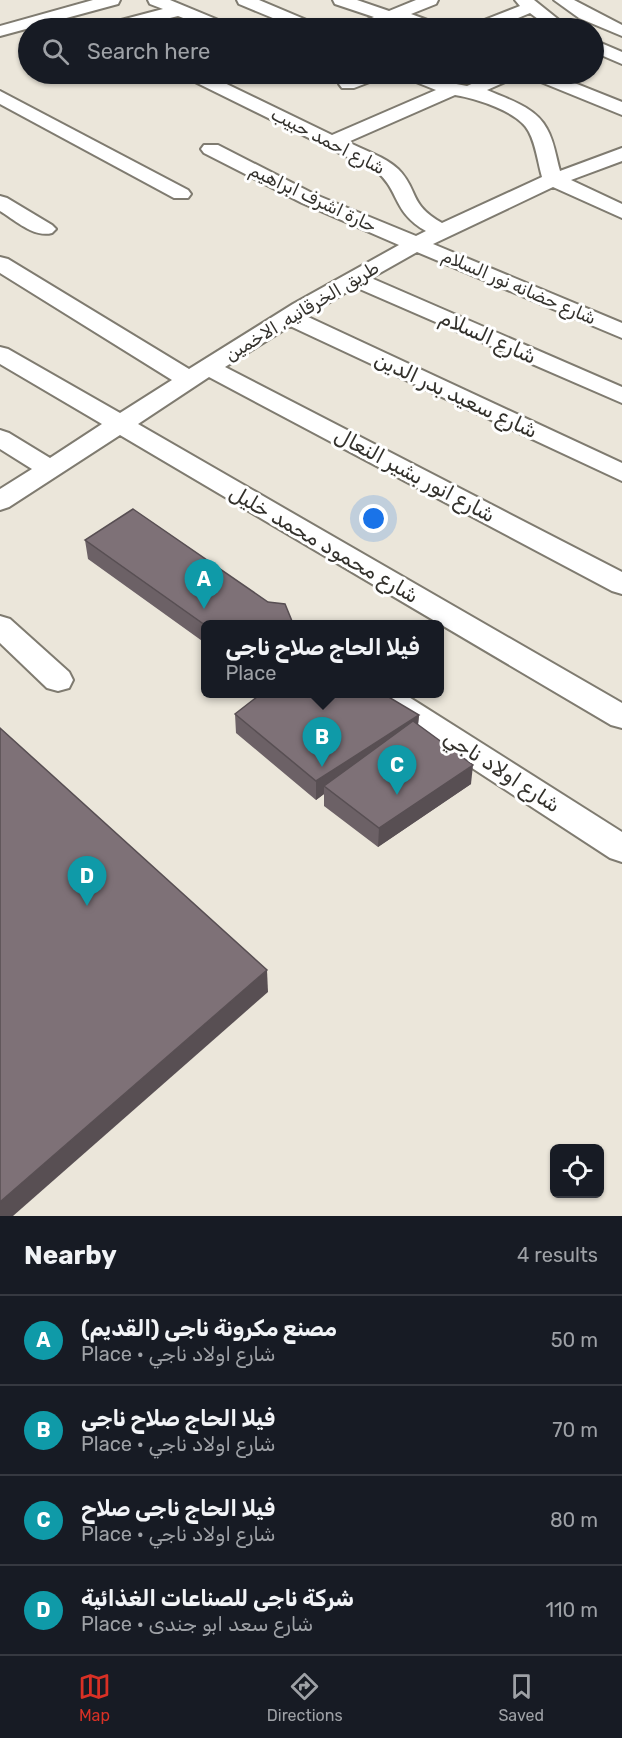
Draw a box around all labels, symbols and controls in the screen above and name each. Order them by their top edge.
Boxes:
search box [18,18,604,84]
icon: search [39,35,72,68]
text: Search here [87,38,210,65]
street label: شارع احمد حبيب [267,103,389,180]
street label: حارة اشرف ابراهيم [245,159,380,238]
street label: شارع حضانه نور السلام [438,245,599,330]
street label: طريق الخرقانيه, الاخمين [221,256,383,366]
street label: شارع السلام [435,304,540,371]
street label: شارع سعيد بدر الدين [370,346,542,445]
street label: شارع انور بشير النعال [330,422,500,529]
street label: شارع محمود محمد خليل [224,479,423,610]
your location [359,504,388,533]
pin: A [184,560,224,609]
popup [201,620,444,698]
text: فيلا الحاج صلاح ناجى [225,634,420,661]
text: Place [225,661,276,685]
pin: B [302,718,342,767]
street label: شارع اولاد ناجي [437,724,565,821]
pin: C [378,746,416,795]
pin: D [68,856,106,906]
map controls [550,1144,604,1198]
button: locate [550,1144,604,1198]
text: Nearby [24,1240,117,1271]
text: 4 results [517,1243,598,1267]
text: مصنع مكرونة ناجى (القديم) [81,1315,337,1342]
text: A [36,1328,51,1352]
text: 50 m [551,1328,598,1352]
text: Place · شارع اولاد ناجي [81,1342,276,1366]
text: فيلا الحاج صلاح ناجى [81,1405,275,1432]
text: B [36,1418,51,1442]
text: 70 m [552,1418,598,1442]
text: Place · شارع اولاد ناجي [81,1432,276,1456]
text: فيلا الحاج ناجى صلاح [81,1495,275,1522]
text: C [36,1508,51,1532]
text: 80 m [550,1508,598,1532]
text: Place · شارع اولاد ناجي [81,1522,276,1546]
text: شركة ناجى للصناعات الغذائية [81,1585,354,1612]
text: D [36,1598,51,1622]
text: 110 m [546,1598,598,1622]
text: Place · شارع سعد ابو جندى [81,1612,313,1636]
tab: Map [78,1670,111,1725]
tab: Directions [267,1670,343,1725]
tab: Saved [498,1670,544,1725]

